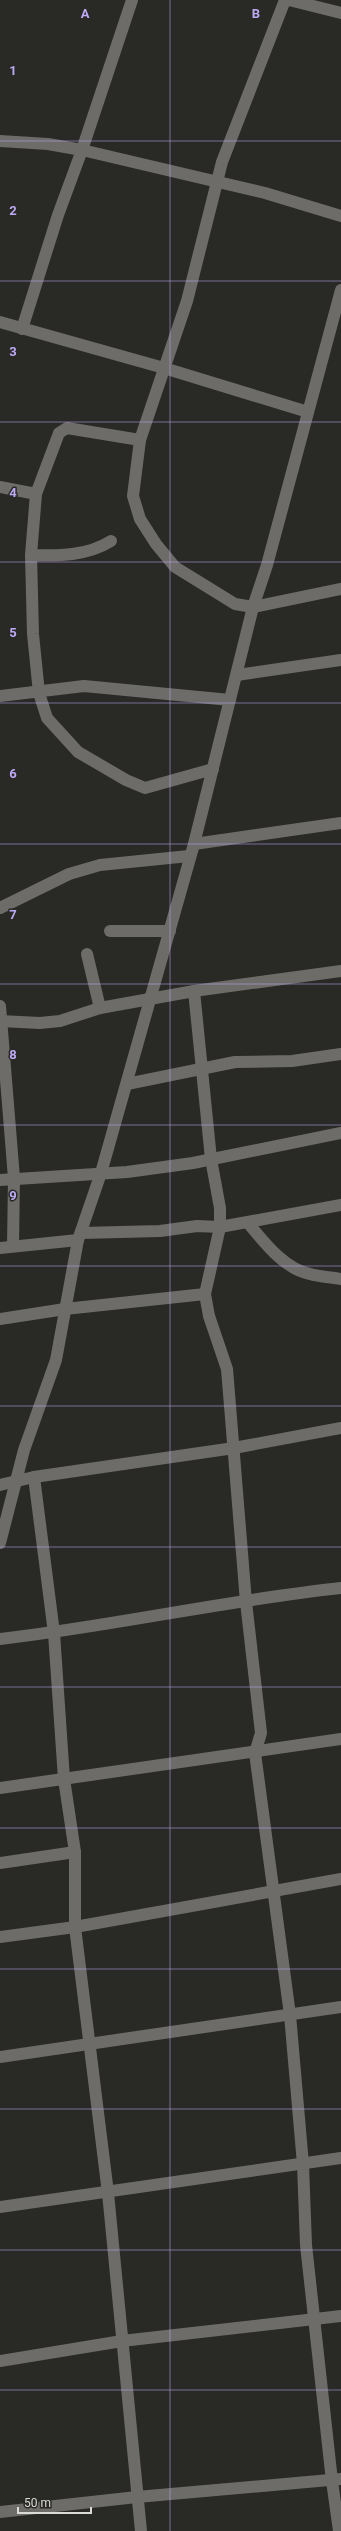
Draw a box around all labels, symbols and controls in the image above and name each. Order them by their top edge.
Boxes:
text: A [81,6,90,21]
text: B [252,6,260,21]
text: 1 [9,63,17,78]
text: 2 [9,203,17,218]
text: 3 [9,344,17,359]
text: 4 [9,485,17,500]
text: 5 [9,625,17,640]
text: 6 [9,766,17,781]
text: 7 [9,907,17,922]
text: 8 [9,1047,17,1062]
text: 9 [9,1188,17,1203]
scale bar [18,2489,91,2515]
text: 50 m [24,2496,51,2510]

